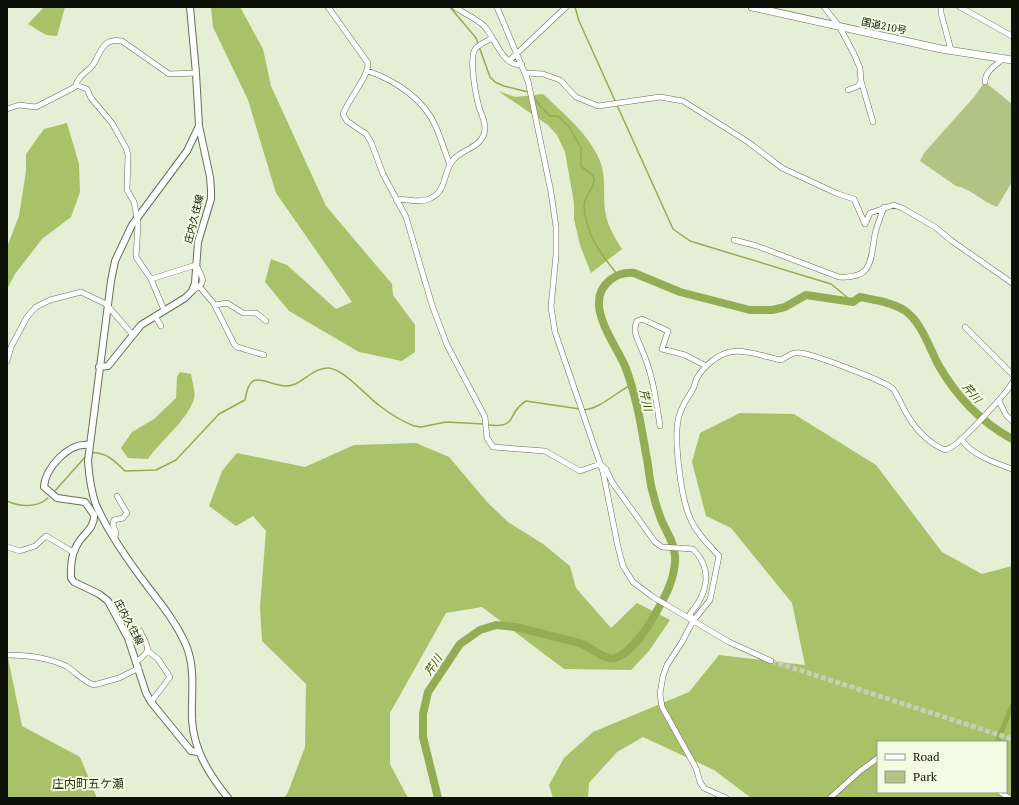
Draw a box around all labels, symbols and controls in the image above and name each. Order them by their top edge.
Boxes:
street label: 国道210号 [860,15,908,37]
street label: 庄内久住線 [182,193,206,245]
water label: 芹川 [960,380,985,407]
water label: 芹川 [637,388,656,413]
street label: 庄内久住線 [112,597,146,647]
water label: 芹川 [421,651,446,678]
legend [877,741,1007,793]
text: Road [913,749,940,764]
text: Park [913,769,938,784]
district label: 庄内町五ケ瀬 [52,776,124,791]

